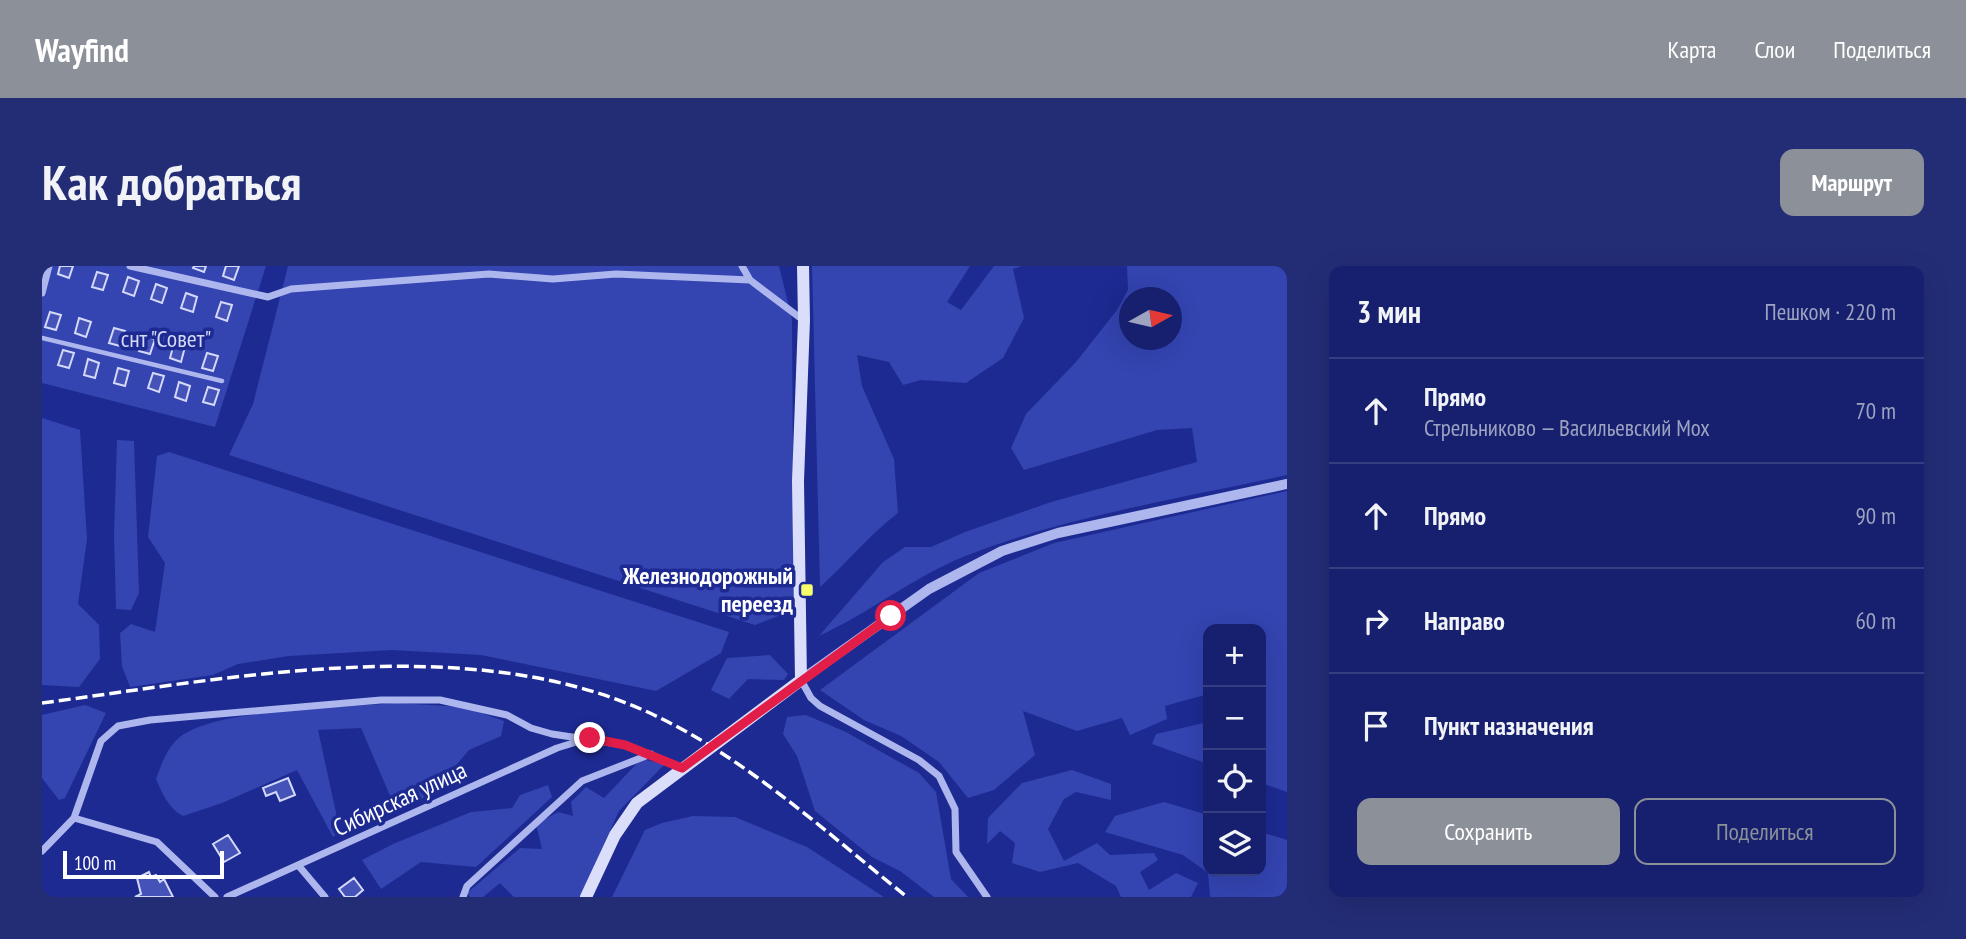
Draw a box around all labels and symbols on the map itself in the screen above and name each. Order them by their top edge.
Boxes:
north arrow [1119,287,1182,350]
park label: снт "Совет" [121,323,211,354]
place label: Железнодорожный переезд [622,560,794,619]
marker: Железнодорожный переезд [799,582,815,598]
route start [875,600,906,631]
route end [574,722,605,753]
street label: Сибирская улица [328,754,472,843]
scale bar [63,848,224,880]

